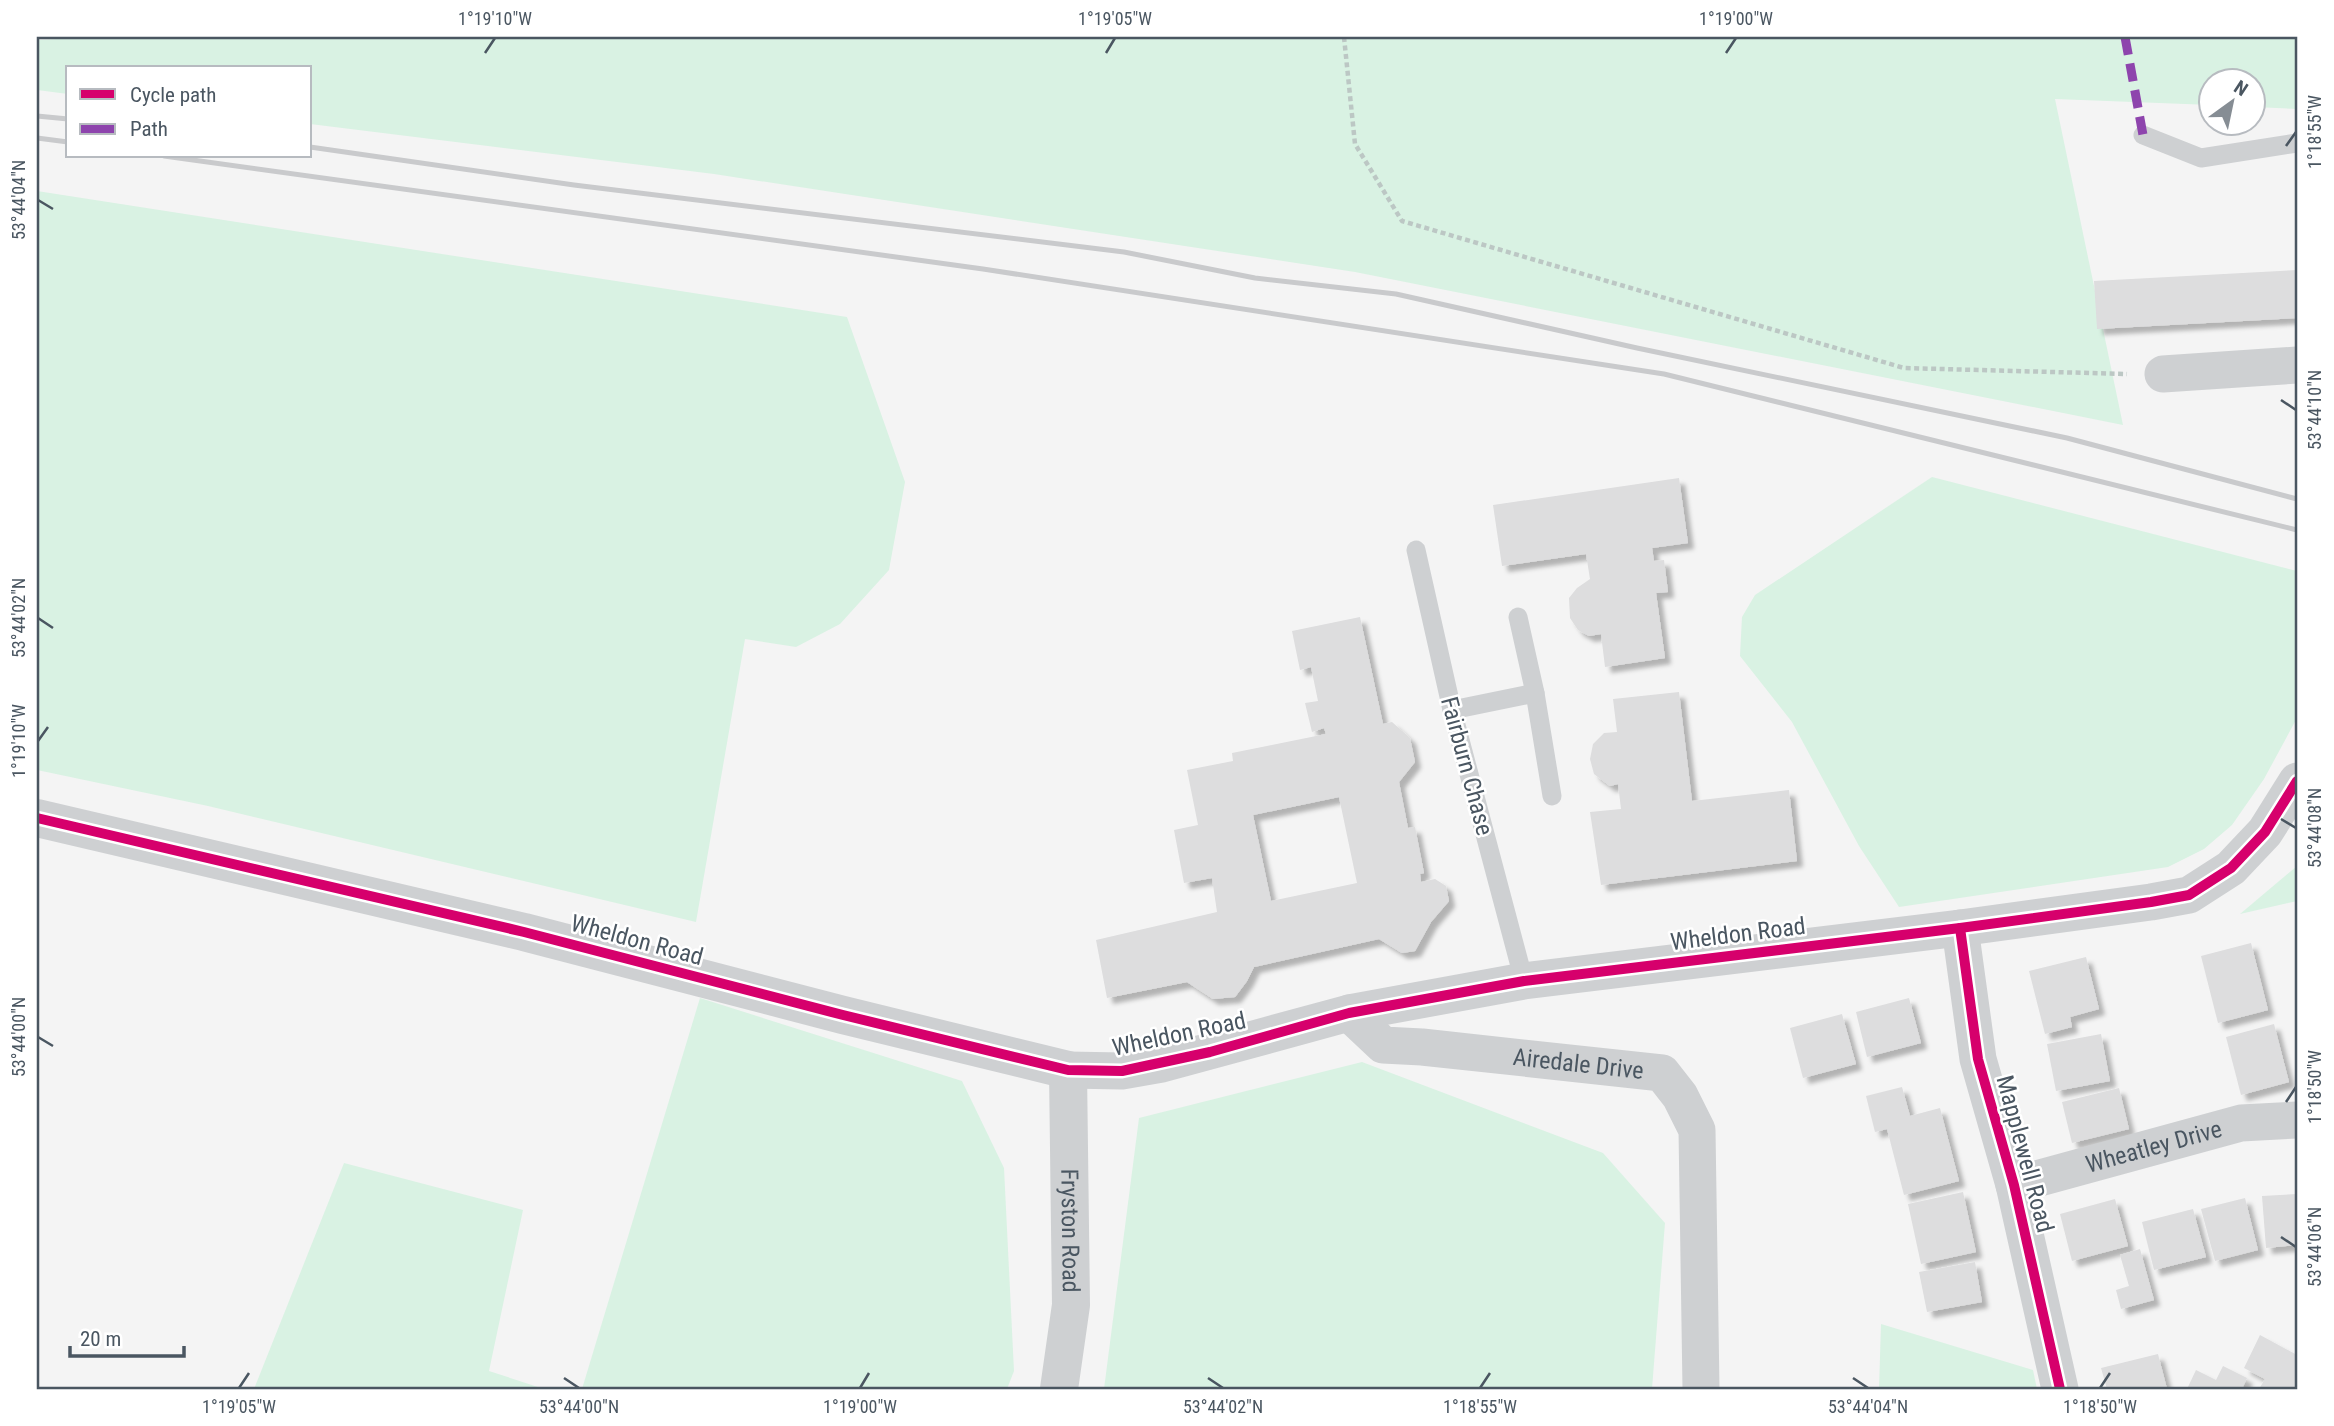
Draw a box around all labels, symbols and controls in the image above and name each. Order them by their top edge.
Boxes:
text: 1°19'10"W [458,8,532,29]
text: 1°19'05"W [1078,8,1152,29]
text: 1°19'00"W [1699,8,1773,29]
legend [66,66,312,158]
north arrow [2198,66,2268,136]
text: N [2230,75,2252,101]
text: Cycle path [130,83,216,107]
text: 1°18'55"W [2304,95,2325,169]
text: Path [130,117,168,141]
text: 53°44'04"N [8,160,29,240]
text: 53°44'10"N [2304,370,2325,450]
text: 53°44'02"N [8,578,29,658]
street label: Fairburn Chase [1435,694,1499,838]
text: 1°19'10"W [8,704,29,778]
text: 53°44'08"N [2304,788,2325,868]
street label: Wheldon Road [568,909,706,971]
street label: Wheldon Road [1669,912,1807,956]
text: 53°44'00"N [8,997,29,1077]
street label: Wheldon Road [1110,1006,1248,1062]
street label: Airedale Drive [1512,1043,1645,1085]
text: 1°18'50"W [2304,1050,2325,1124]
street label: Mapplewell Road [1991,1072,2059,1236]
street label: Wheatley Drive [2083,1115,2225,1179]
street label: Fryston Road [1055,1168,1085,1293]
text: 53°44'06"N [2304,1207,2325,1287]
scale bar [70,1314,184,1358]
text: 20 m [80,1327,121,1351]
text: 1°19'05"W [202,1396,276,1417]
text: 53°44'00"N [539,1396,619,1417]
text: 1°19'00"W [823,1396,897,1417]
text: 53°44'02"N [1183,1396,1263,1417]
text: 1°18'55"W [1443,1396,1517,1417]
text: 53°44'04"N [1828,1396,1908,1417]
text: 1°18'50"W [2063,1396,2137,1417]

